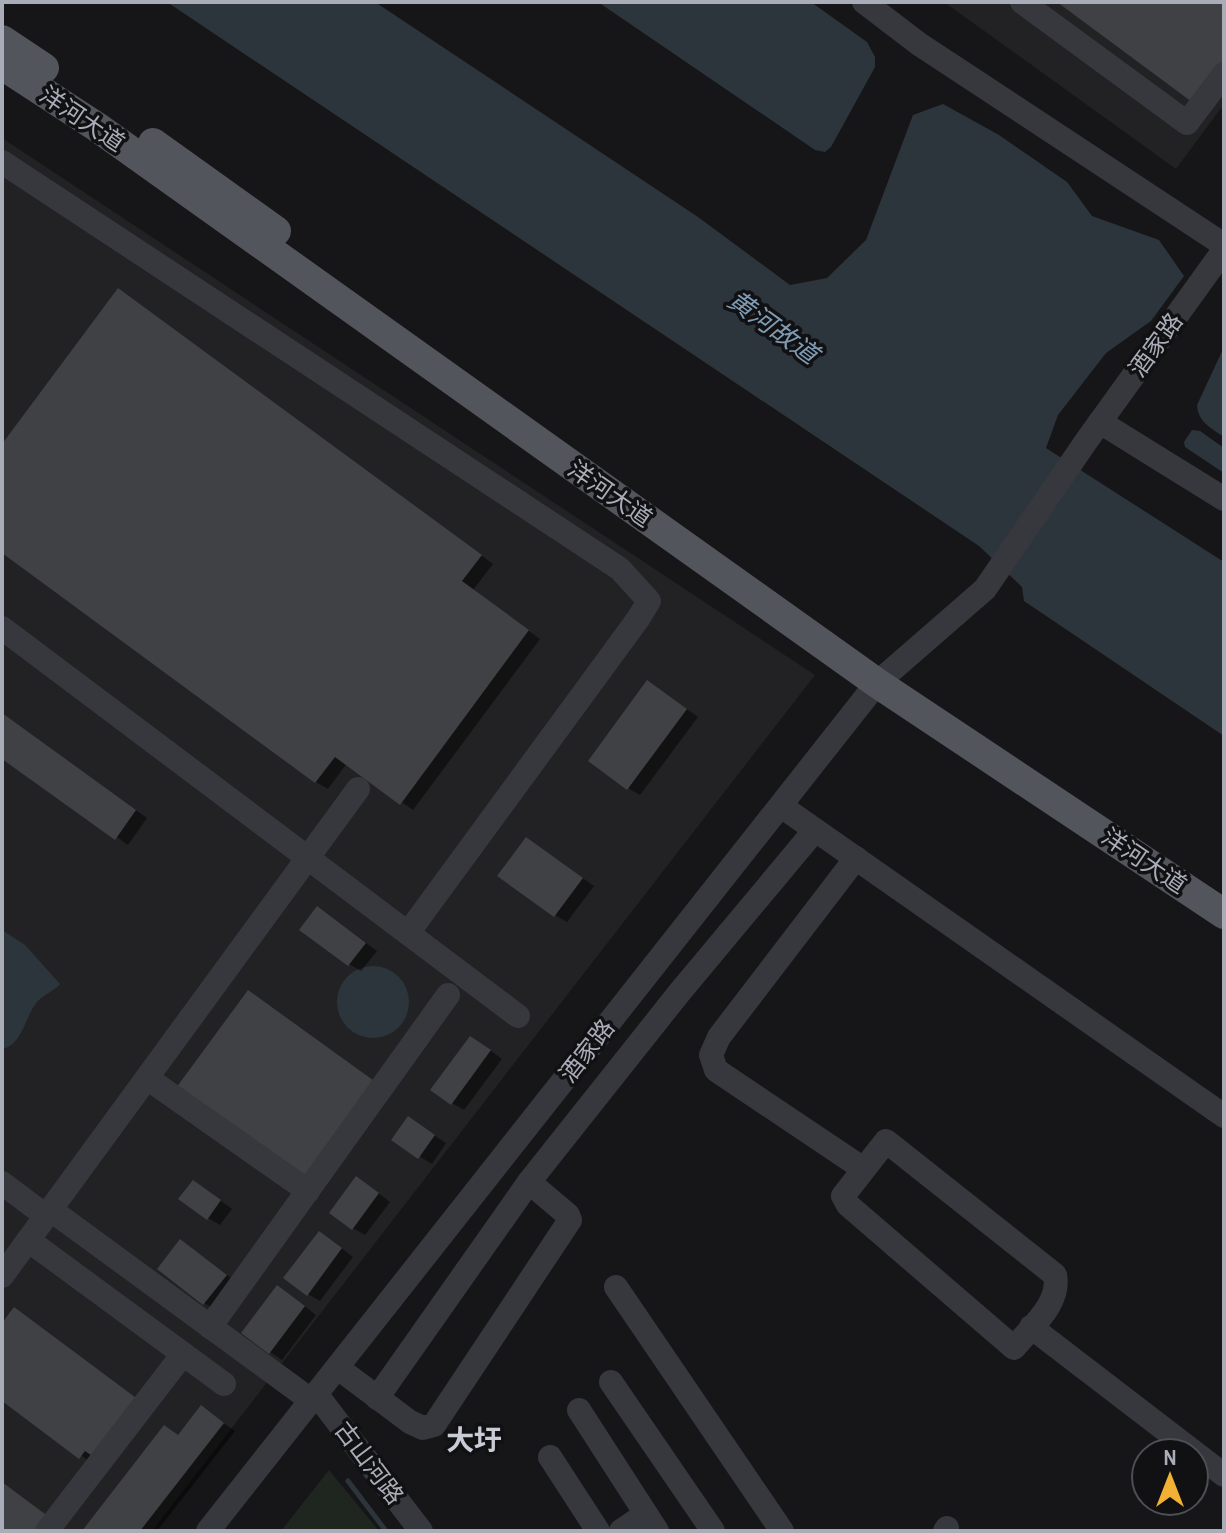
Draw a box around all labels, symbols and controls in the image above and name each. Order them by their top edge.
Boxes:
street label: 洋河大道 [34,78,131,158]
water label: 黄河故道 [721,282,829,374]
street label: 酒家路 [1121,306,1189,383]
street label: 洋河大道 [562,453,659,534]
street label: 洋河大道 [1096,820,1193,900]
street label: 酒家路 [551,1012,621,1089]
street label: 古山河路 [328,1414,411,1510]
district label: 大圩 [446,1421,502,1459]
north arrow [1130,1437,1210,1517]
text: N [1163,1442,1177,1472]

